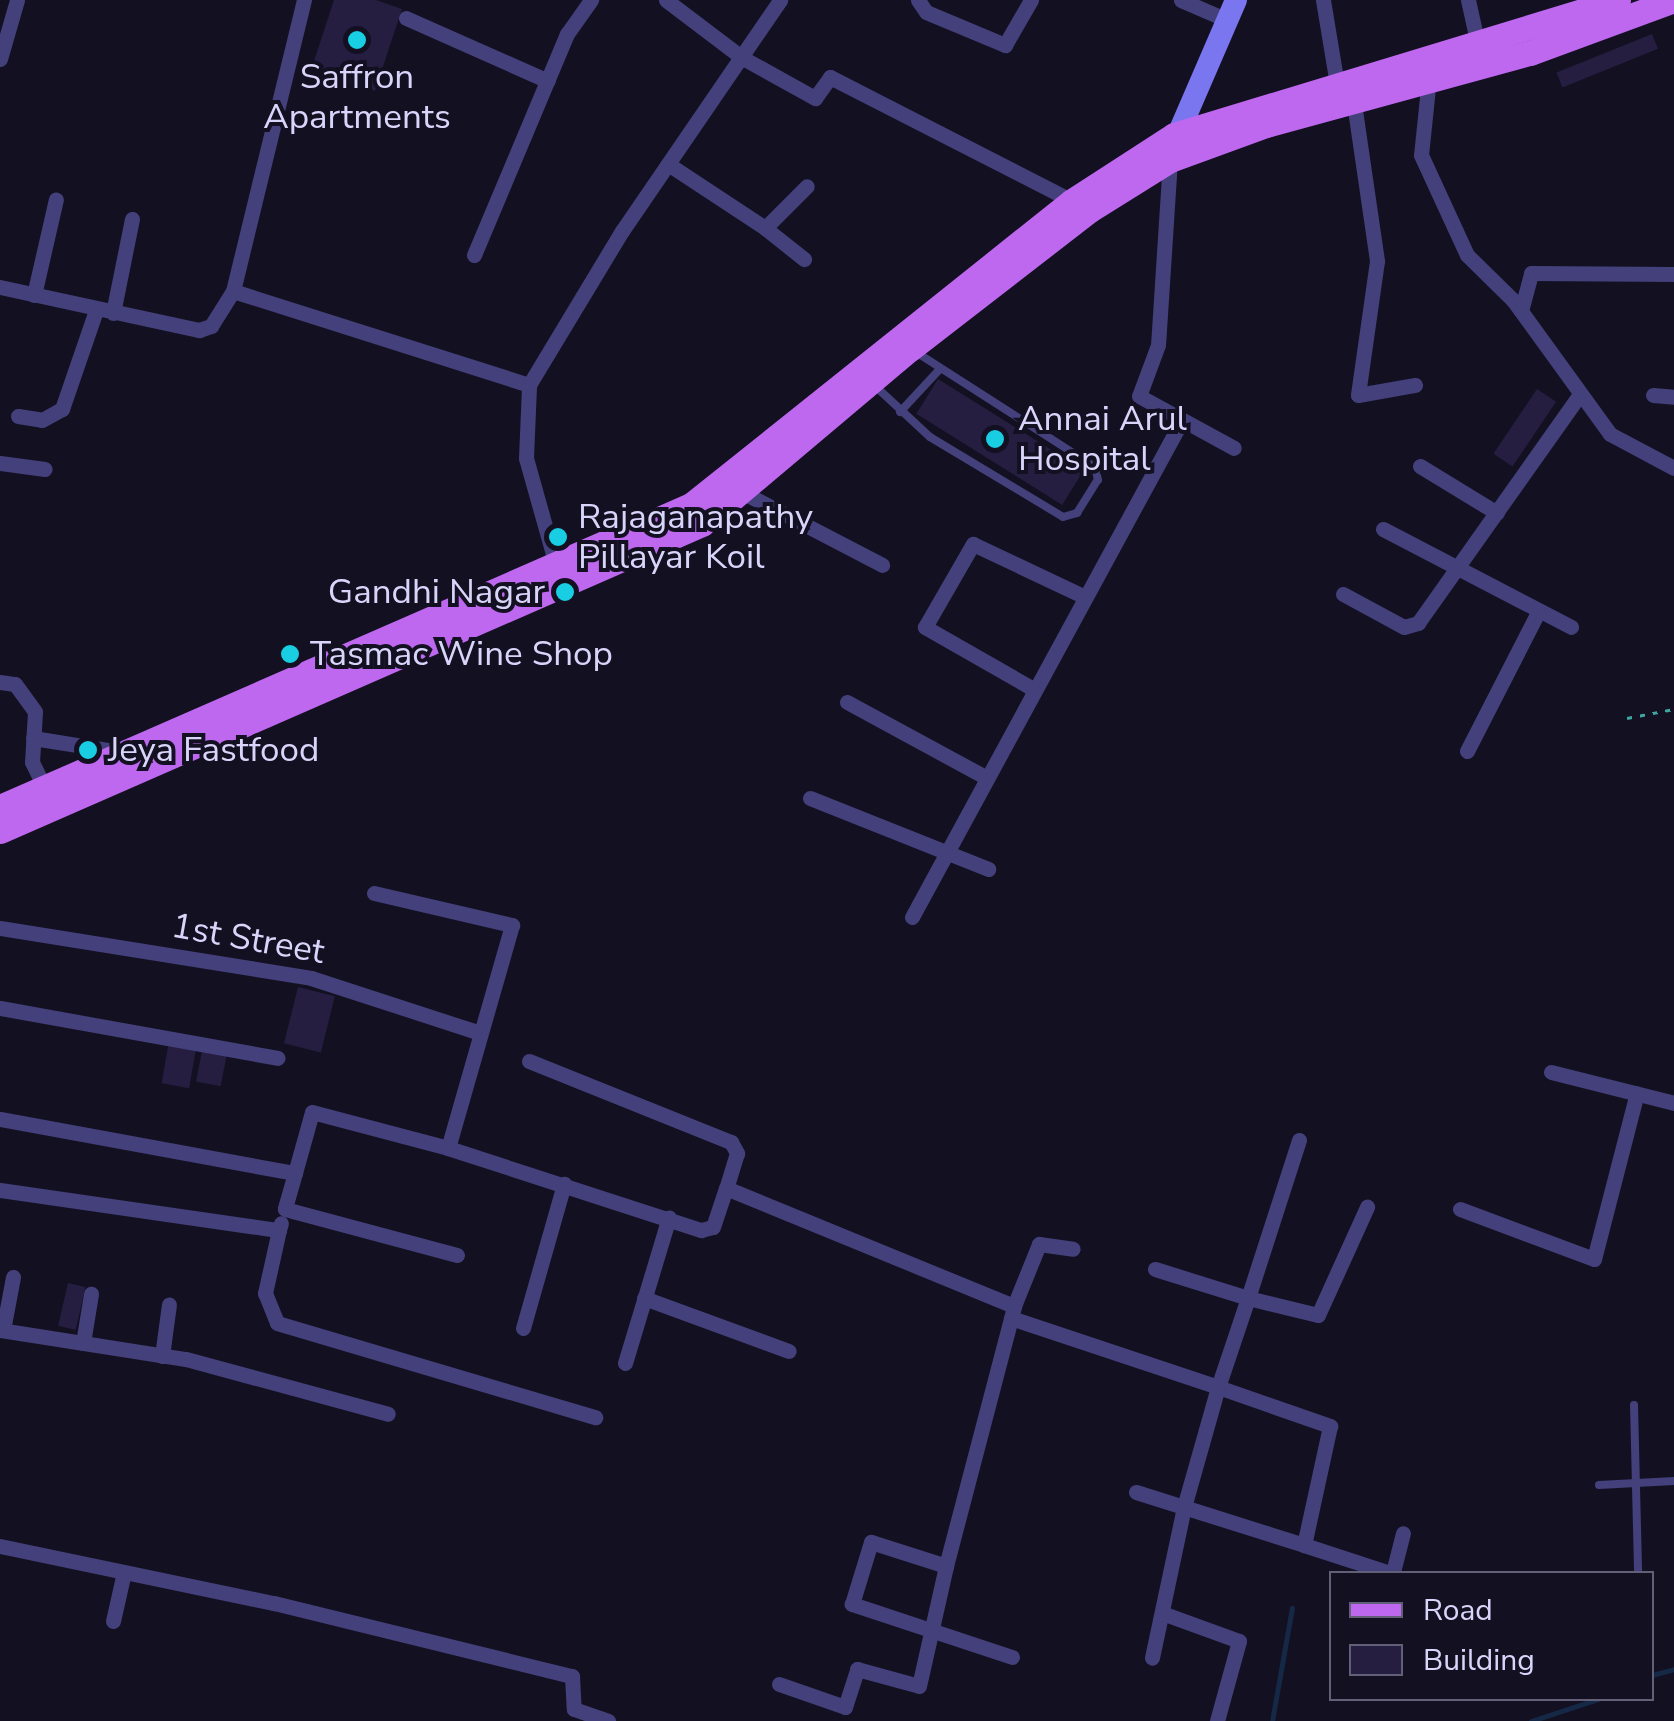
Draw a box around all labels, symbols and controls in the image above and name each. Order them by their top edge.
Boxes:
marker: Saffron Apartments [346,29,368,51]
place label: Saffron Apartments [263,56,451,138]
place label: Annai Arul Hospital [1018,398,1187,480]
marker: Annai Arul Hospital [982,426,1008,452]
place label: Rajaganapathy Pillayar Koil [578,496,813,578]
marker: Rajaganapathy Pillayar Koil [547,526,569,548]
place label: Gandhi Nagar [328,571,545,613]
marker: Gandhi Nagar [554,581,576,603]
place label: Tasmac Wine Shop [310,633,613,675]
marker: Tasmac Wine Shop [279,643,301,665]
place label: Jeya Fastfood [108,729,319,771]
marker: Jeya Fastfood [77,739,99,761]
street label: 1st Street [168,905,328,973]
legend [1329,1571,1654,1701]
text: Road [1423,1590,1493,1631]
text: Building [1423,1640,1535,1681]

